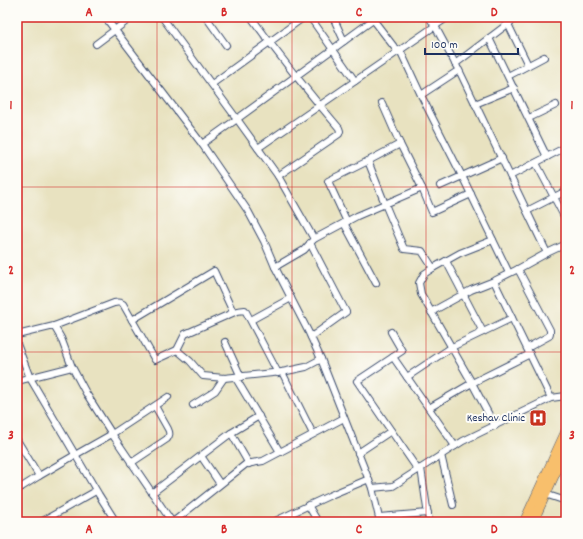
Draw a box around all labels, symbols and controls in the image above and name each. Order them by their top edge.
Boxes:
text: A [85,4,93,23]
text: B [221,4,227,23]
text: C [356,4,363,23]
text: D [491,4,498,23]
scale bar [425,30,518,56]
text: 100 m [431,37,458,54]
text: 1 [10,97,13,116]
text: 1 [571,97,574,116]
text: 2 [8,262,14,281]
text: 2 [569,262,575,281]
hospital icon: Keshav Clinic [528,408,548,428]
place label: Keshav Clinic [467,410,525,427]
text: 3 [8,427,14,446]
text: 3 [569,427,575,446]
text: A [85,521,93,539]
text: B [221,521,227,539]
text: C [356,521,363,539]
text: D [491,521,498,539]

